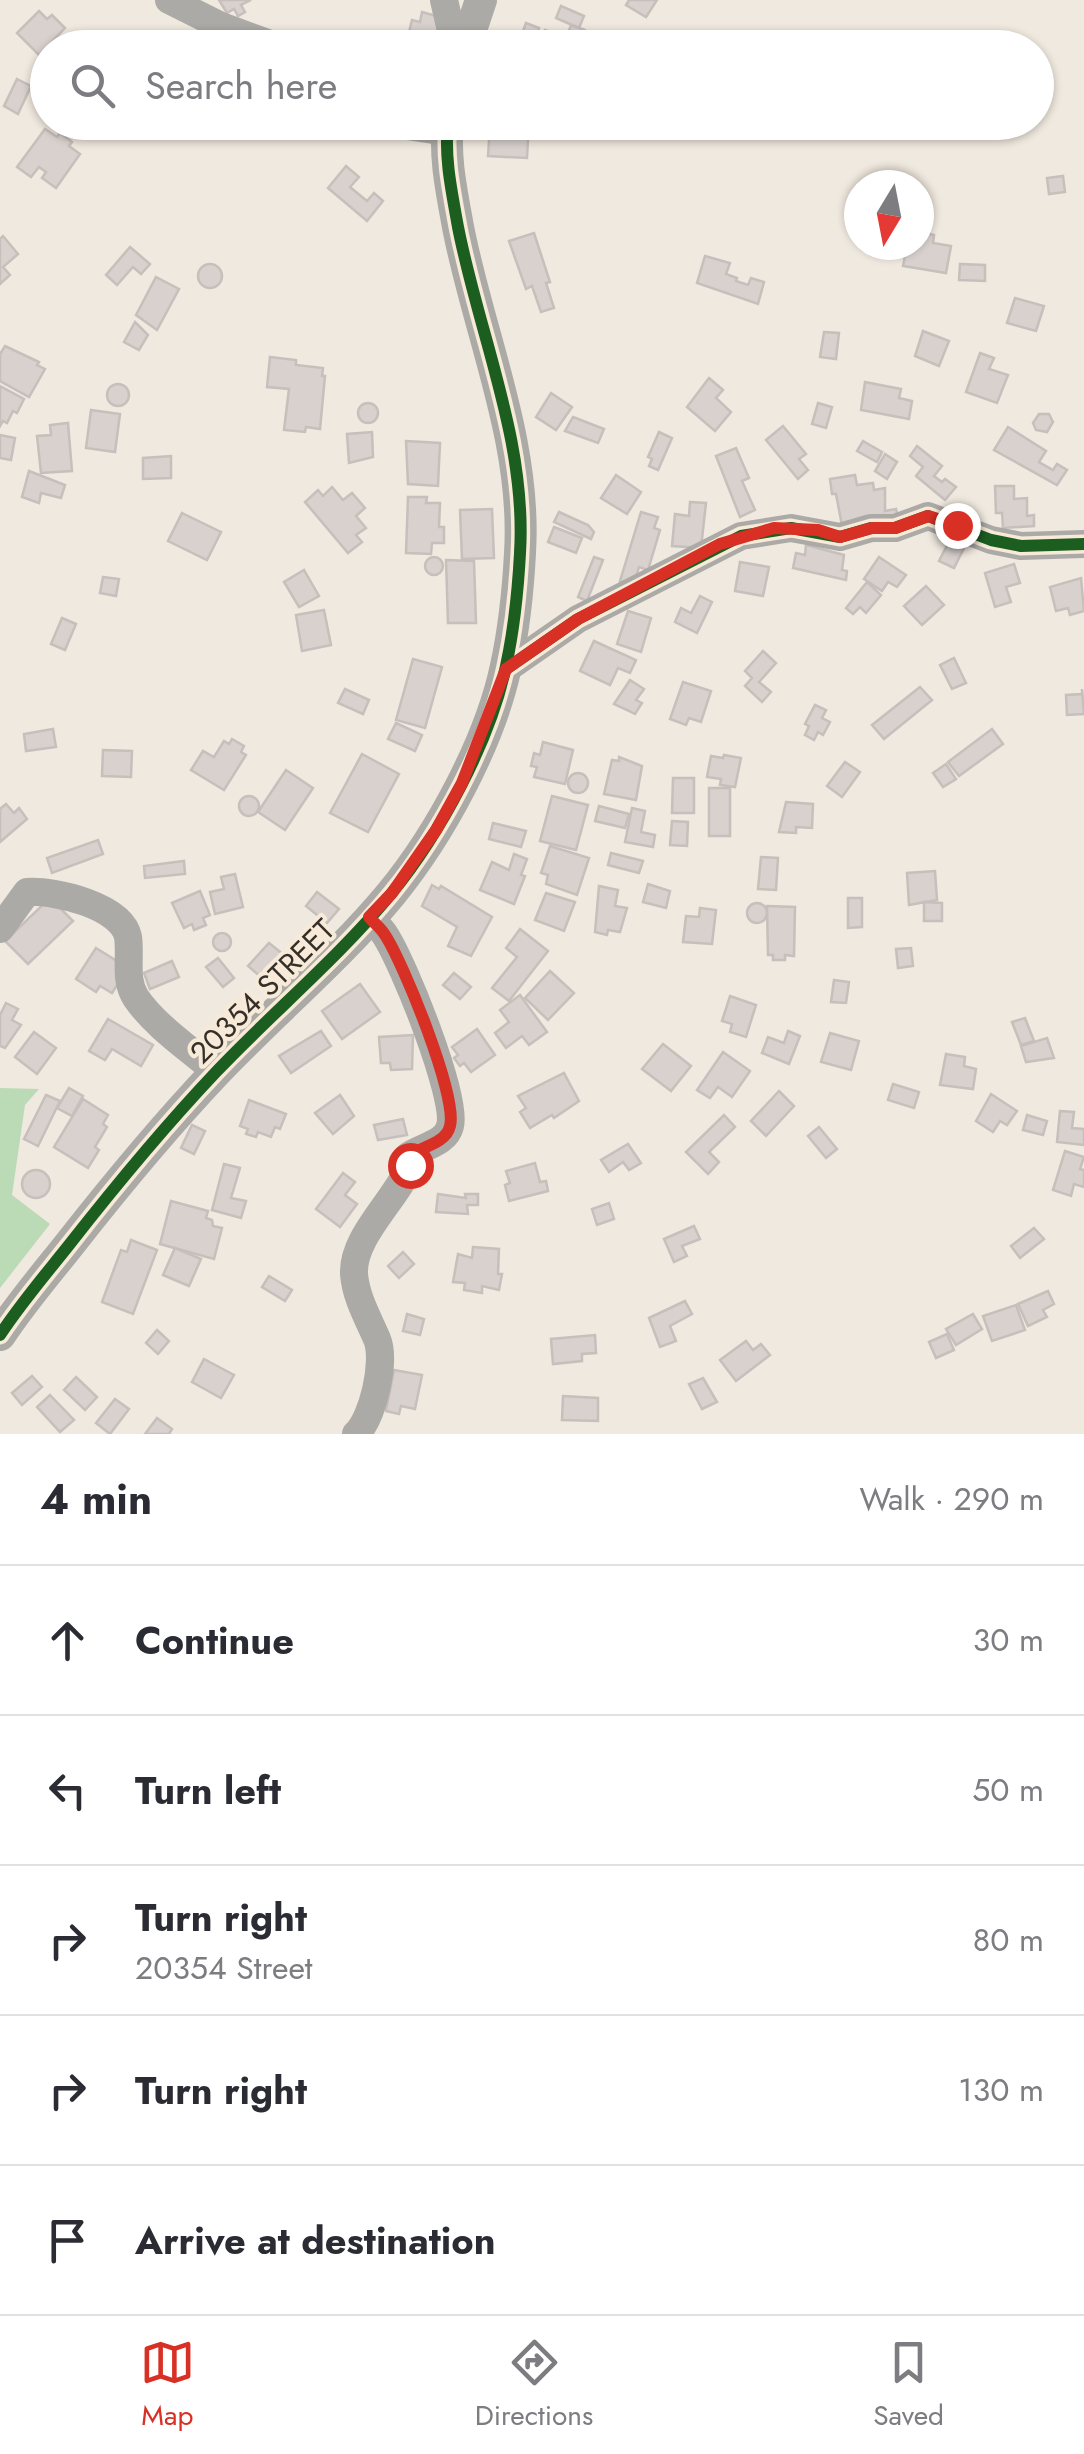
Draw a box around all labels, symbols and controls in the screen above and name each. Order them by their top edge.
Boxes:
search box [30,30,1054,140]
icon: search [65,58,120,113]
text: Search here [145,58,337,113]
north arrow [844,170,934,260]
route end [935,503,981,549]
street label: 20354 STREET [180,909,344,1073]
route start [388,1143,434,1189]
text: 4 min [40,1469,152,1530]
text: Walk · 290 m [859,1476,1044,1522]
icon: ahead [40,1613,95,1668]
text: Continue [135,1613,294,1668]
text: 30 m [973,1617,1044,1663]
icon: left [40,1763,95,1818]
text: Turn left [135,1763,281,1818]
text: 50 m [972,1767,1044,1813]
text: Turn right [135,1890,307,1945]
icon: right [40,1913,95,1968]
text: 80 m [973,1917,1044,1963]
text: 20354 Street [135,1945,313,1991]
icon: right [40,2063,95,2118]
text: Turn right [135,2063,307,2118]
text: 130 m [958,2067,1044,2113]
icon: arrive [40,2213,95,2268]
text: Arrive at destination [135,2213,496,2268]
tab: Map [140,2335,195,2436]
tab: Directions [475,2335,593,2436]
tab: Saved [873,2335,944,2436]

